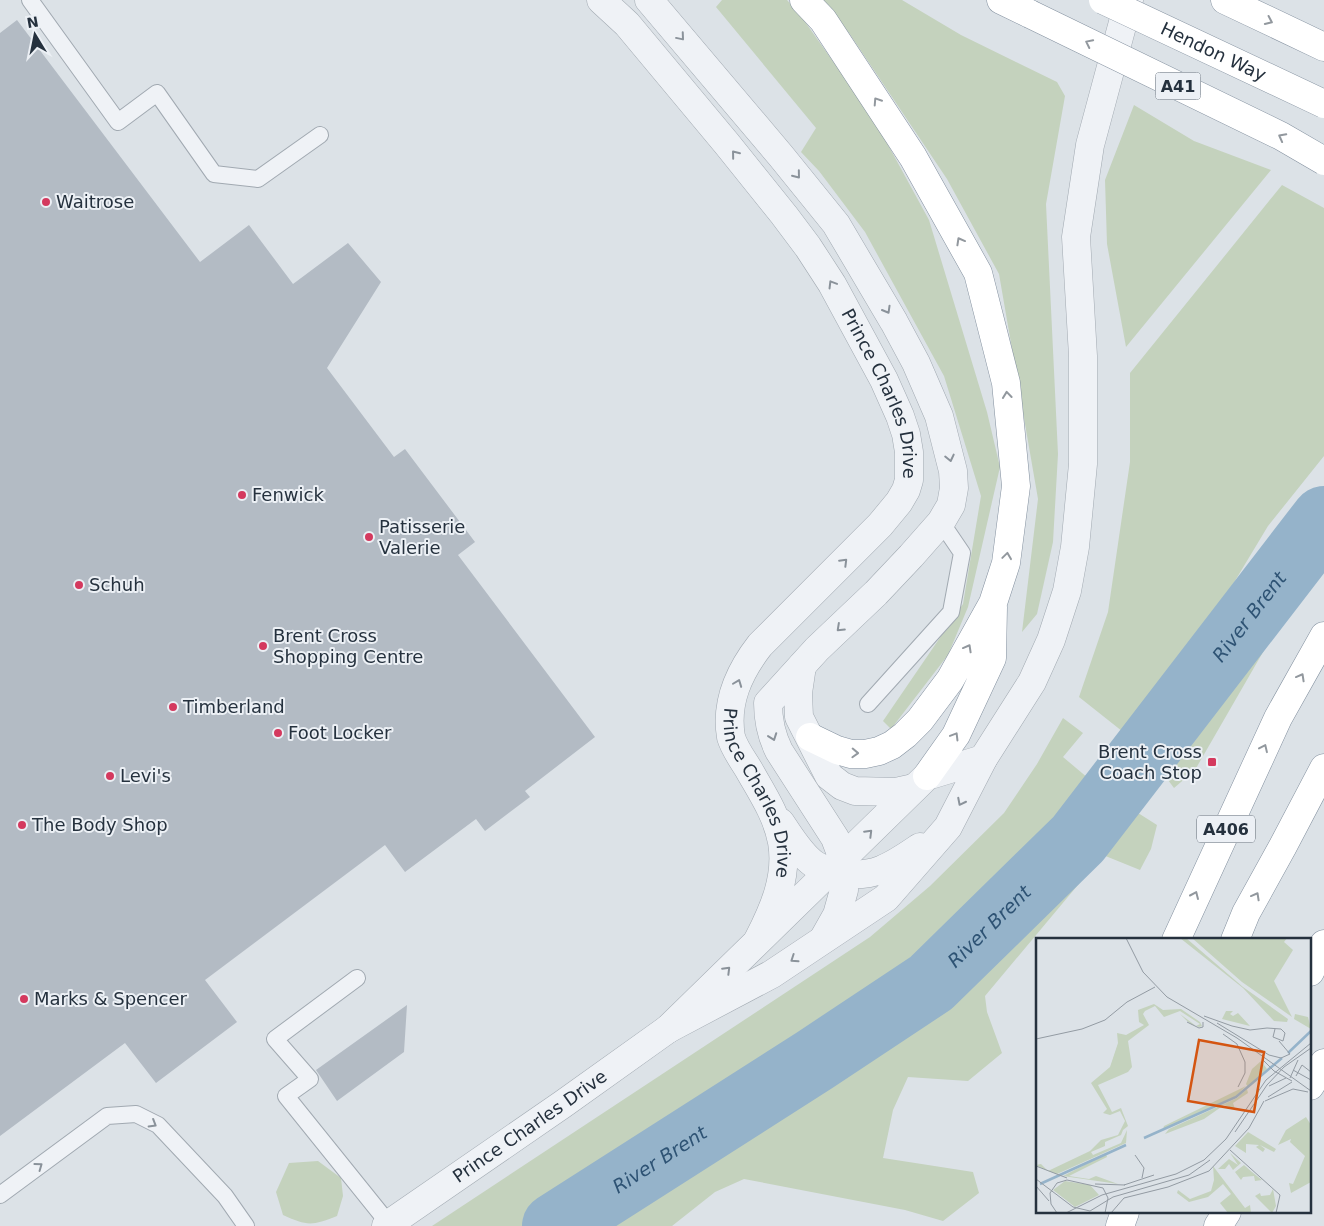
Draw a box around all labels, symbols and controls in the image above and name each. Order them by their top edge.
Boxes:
north arrow [10,10,60,60]
text: N [26,13,40,31]
one-way arrow [1264,15,1273,25]
street label: Hendon Way [1158,18,1270,85]
one-way arrow [676,31,684,40]
one-way arrow [1085,38,1094,49]
road number: A41 [1156,72,1200,100]
one-way arrow [874,97,883,107]
one-way arrow [1278,133,1287,143]
one-way arrow [732,151,740,160]
one-way arrow [791,169,799,178]
place label: Waitrose [56,191,134,212]
marker: Waitrose [40,196,52,208]
one-way arrow [957,237,967,246]
one-way arrow [829,281,839,290]
one-way arrow [881,304,891,313]
street label: Prince Charles Drive [837,305,920,479]
one-way arrow [1002,391,1013,399]
one-way arrow [944,454,955,463]
place label: Fenwick [252,484,324,505]
marker: Fenwick [236,489,248,501]
place label: Patisserie Valerie [379,516,465,558]
marker: Patisserie Valerie [363,531,375,543]
one-way arrow [1001,552,1012,560]
one-way arrow [838,559,847,568]
water label: River Brent [1208,566,1291,666]
place label: Schuh [89,574,145,595]
marker: Schuh [73,579,85,591]
one-way arrow [837,622,846,631]
place label: Brent Cross Shopping Centre [273,625,423,667]
marker: Brent Cross Shopping Centre [257,640,269,652]
one-way arrow [961,645,971,654]
one-way arrow [1295,673,1305,682]
one-way arrow [731,679,742,688]
place label: Timberland [182,696,285,717]
marker: Timberland [167,701,179,713]
street label: Prince Charles Drive [719,707,795,879]
place label: Foot Locker [288,722,392,743]
marker: Foot Locker [272,727,284,739]
one-way arrow [767,732,777,740]
one-way arrow [948,732,958,741]
place label: Brent Cross Coach Stop [1098,741,1202,783]
one-way arrow [1258,744,1269,753]
one-way arrow [852,748,860,759]
marker: Brent Cross Coach Stop [1206,756,1218,768]
place label: Levi's [120,765,171,786]
marker: Levi's [104,770,116,782]
one-way arrow [957,797,967,806]
place label: The Body Shop [31,814,168,835]
road number: A406 [1197,816,1255,842]
marker: The Body Shop [16,819,28,831]
one-way arrow [863,830,872,839]
water label: River Brent [943,880,1036,972]
one-way arrow [1189,891,1200,900]
one-way arrow [1249,892,1259,901]
inset map [1036,938,1312,1214]
one-way arrow [790,953,800,962]
one-way arrow [721,967,730,976]
place label: Marks & Spencer [34,988,188,1009]
marker: Marks & Spencer [18,993,30,1005]
street label: Prince Charles Drive [449,1065,611,1187]
one-way arrow [148,1117,157,1127]
water label: River Brent [608,1120,712,1197]
one-way arrow [33,1163,43,1172]

